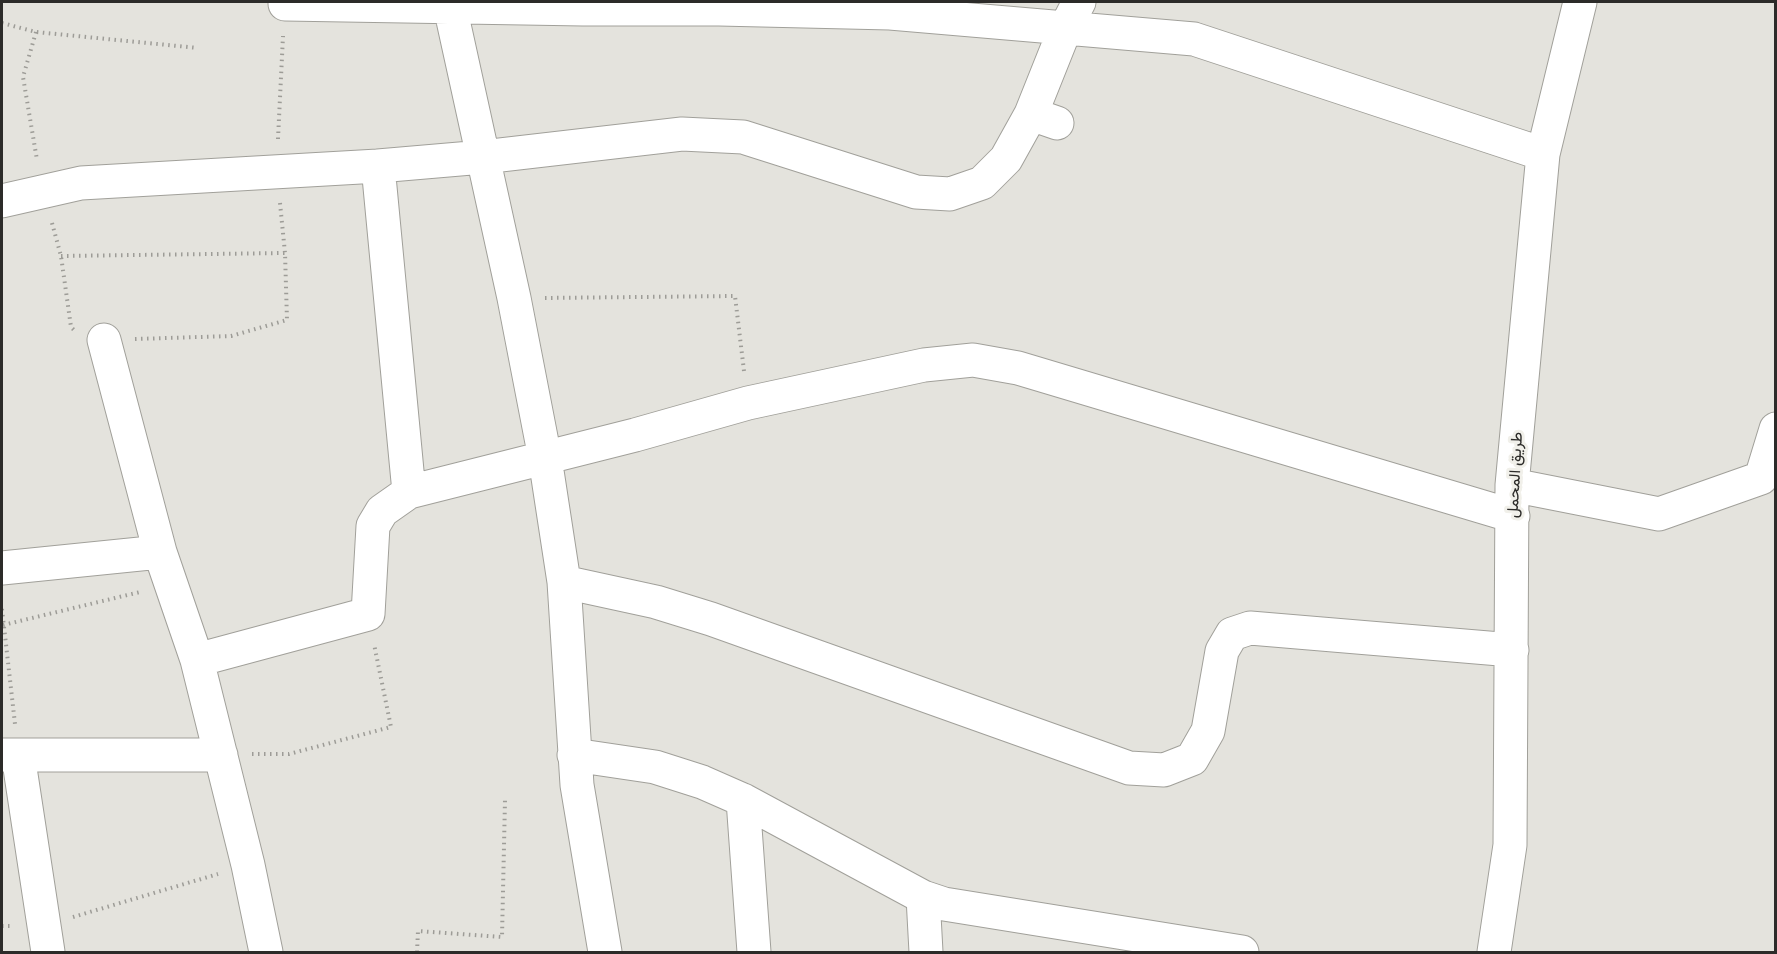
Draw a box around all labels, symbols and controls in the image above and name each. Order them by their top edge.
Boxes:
street label: طريق المحمل [1503,431,1527,519]

